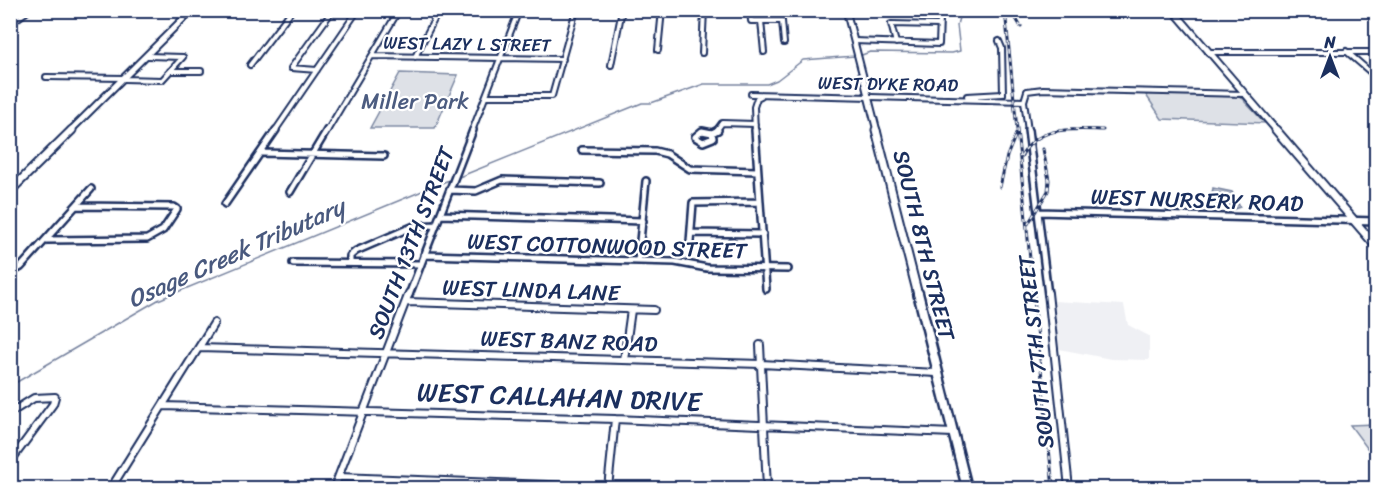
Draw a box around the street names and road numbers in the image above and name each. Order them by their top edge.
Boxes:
street label: WEST LAZY L STREET [383,27,552,61]
street label: WEST DYKE ROAD [818,67,959,101]
street label: SOUTH 13TH STREET [356,140,466,345]
street label: SOUTH 8TH STREET [882,146,967,345]
street label: WEST NURSERY ROAD [1090,177,1305,223]
street label: WEST COTTONWOOD STREET [467,222,749,270]
street label: SOUTH 7TH STREET [1006,252,1066,451]
street label: WEST LINDA LANE [442,267,622,313]
street label: WEST BANZ ROAD [480,318,658,364]
street label: WEST CALLAHAN DRIVE [416,368,704,426]

